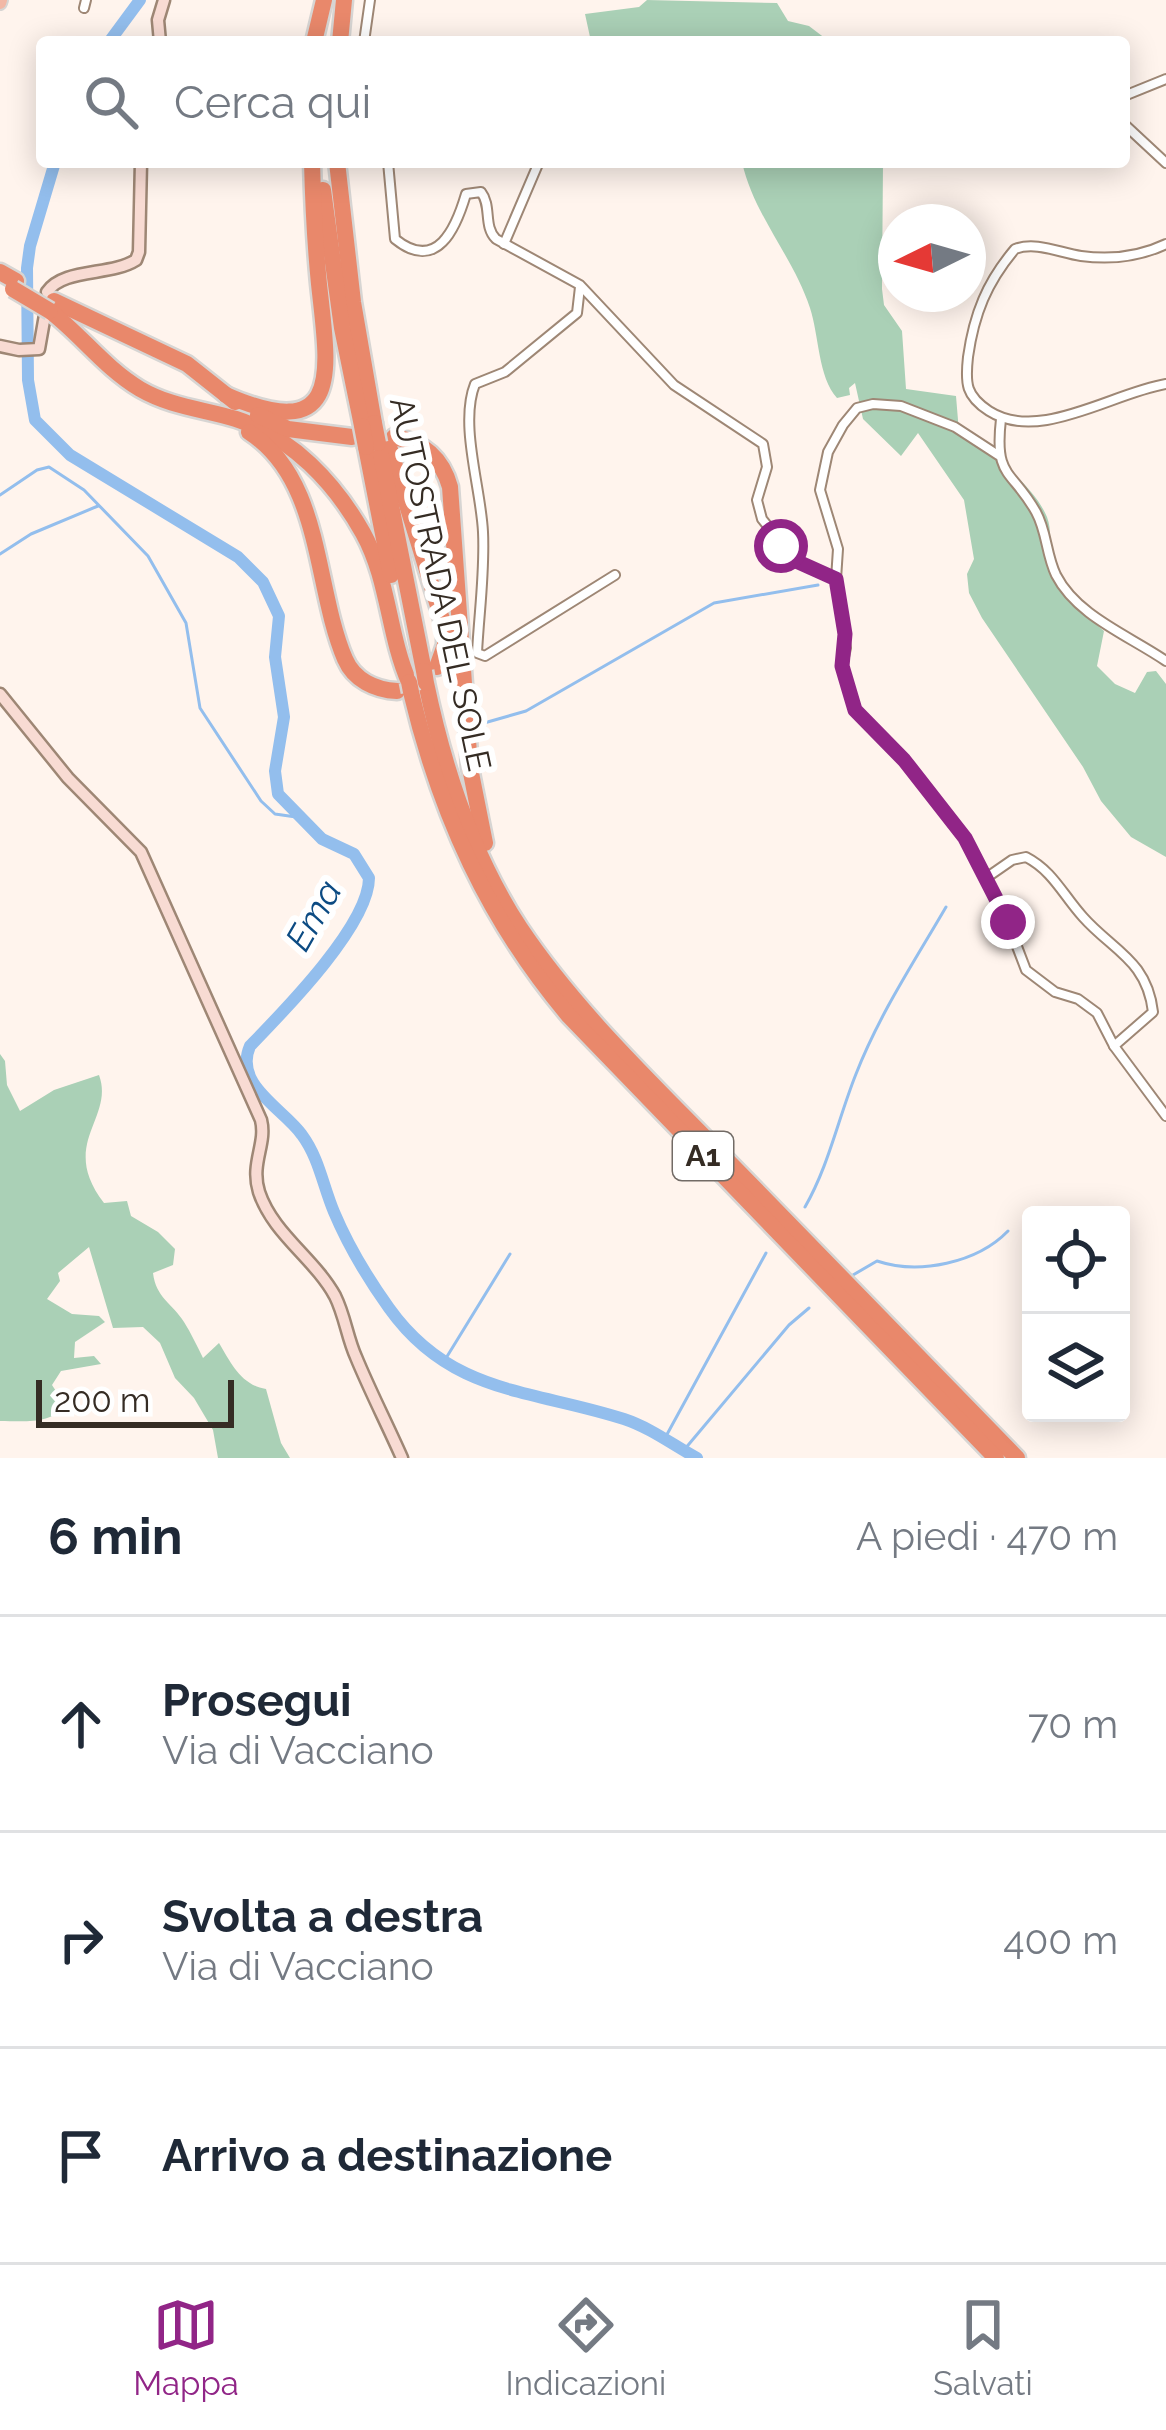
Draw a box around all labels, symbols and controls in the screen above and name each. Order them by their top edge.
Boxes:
search box [36,36,1130,168]
icon: search [78,69,144,135]
text: Cerca qui [174,76,371,129]
north arrow [878,204,986,312]
street label: AUTOSTRADA DEL SOLE [382,394,499,775]
route start [754,519,808,573]
water label: Ema [276,872,350,958]
route end [981,895,1035,949]
road number: A1 [673,1132,733,1180]
map controls [1022,1206,1130,1422]
button: locate [1022,1206,1130,1314]
button: layers [1022,1314,1130,1422]
scale bar [36,1374,234,1427]
text: 200 m [54,1381,150,1420]
text: 6 min [48,1506,183,1566]
text: A piedi · 470 m [856,1513,1118,1559]
text: Prosegui [162,1674,351,1727]
icon: ahead [48,1691,114,1757]
text: 70 m [1028,1701,1118,1747]
text: Via di Vacciano [162,1727,434,1773]
text: Svolta a destra [162,1890,483,1943]
icon: right [48,1907,114,1973]
text: 400 m [1003,1917,1118,1963]
text: Via di Vacciano [162,1943,434,1989]
icon: arrive [48,2123,114,2189]
text: Arrivo a destinazione [162,2129,612,2182]
tab: Mappa [133,2292,239,2403]
tab: Indicazioni [506,2292,666,2403]
tab: Salvati [933,2292,1033,2403]

